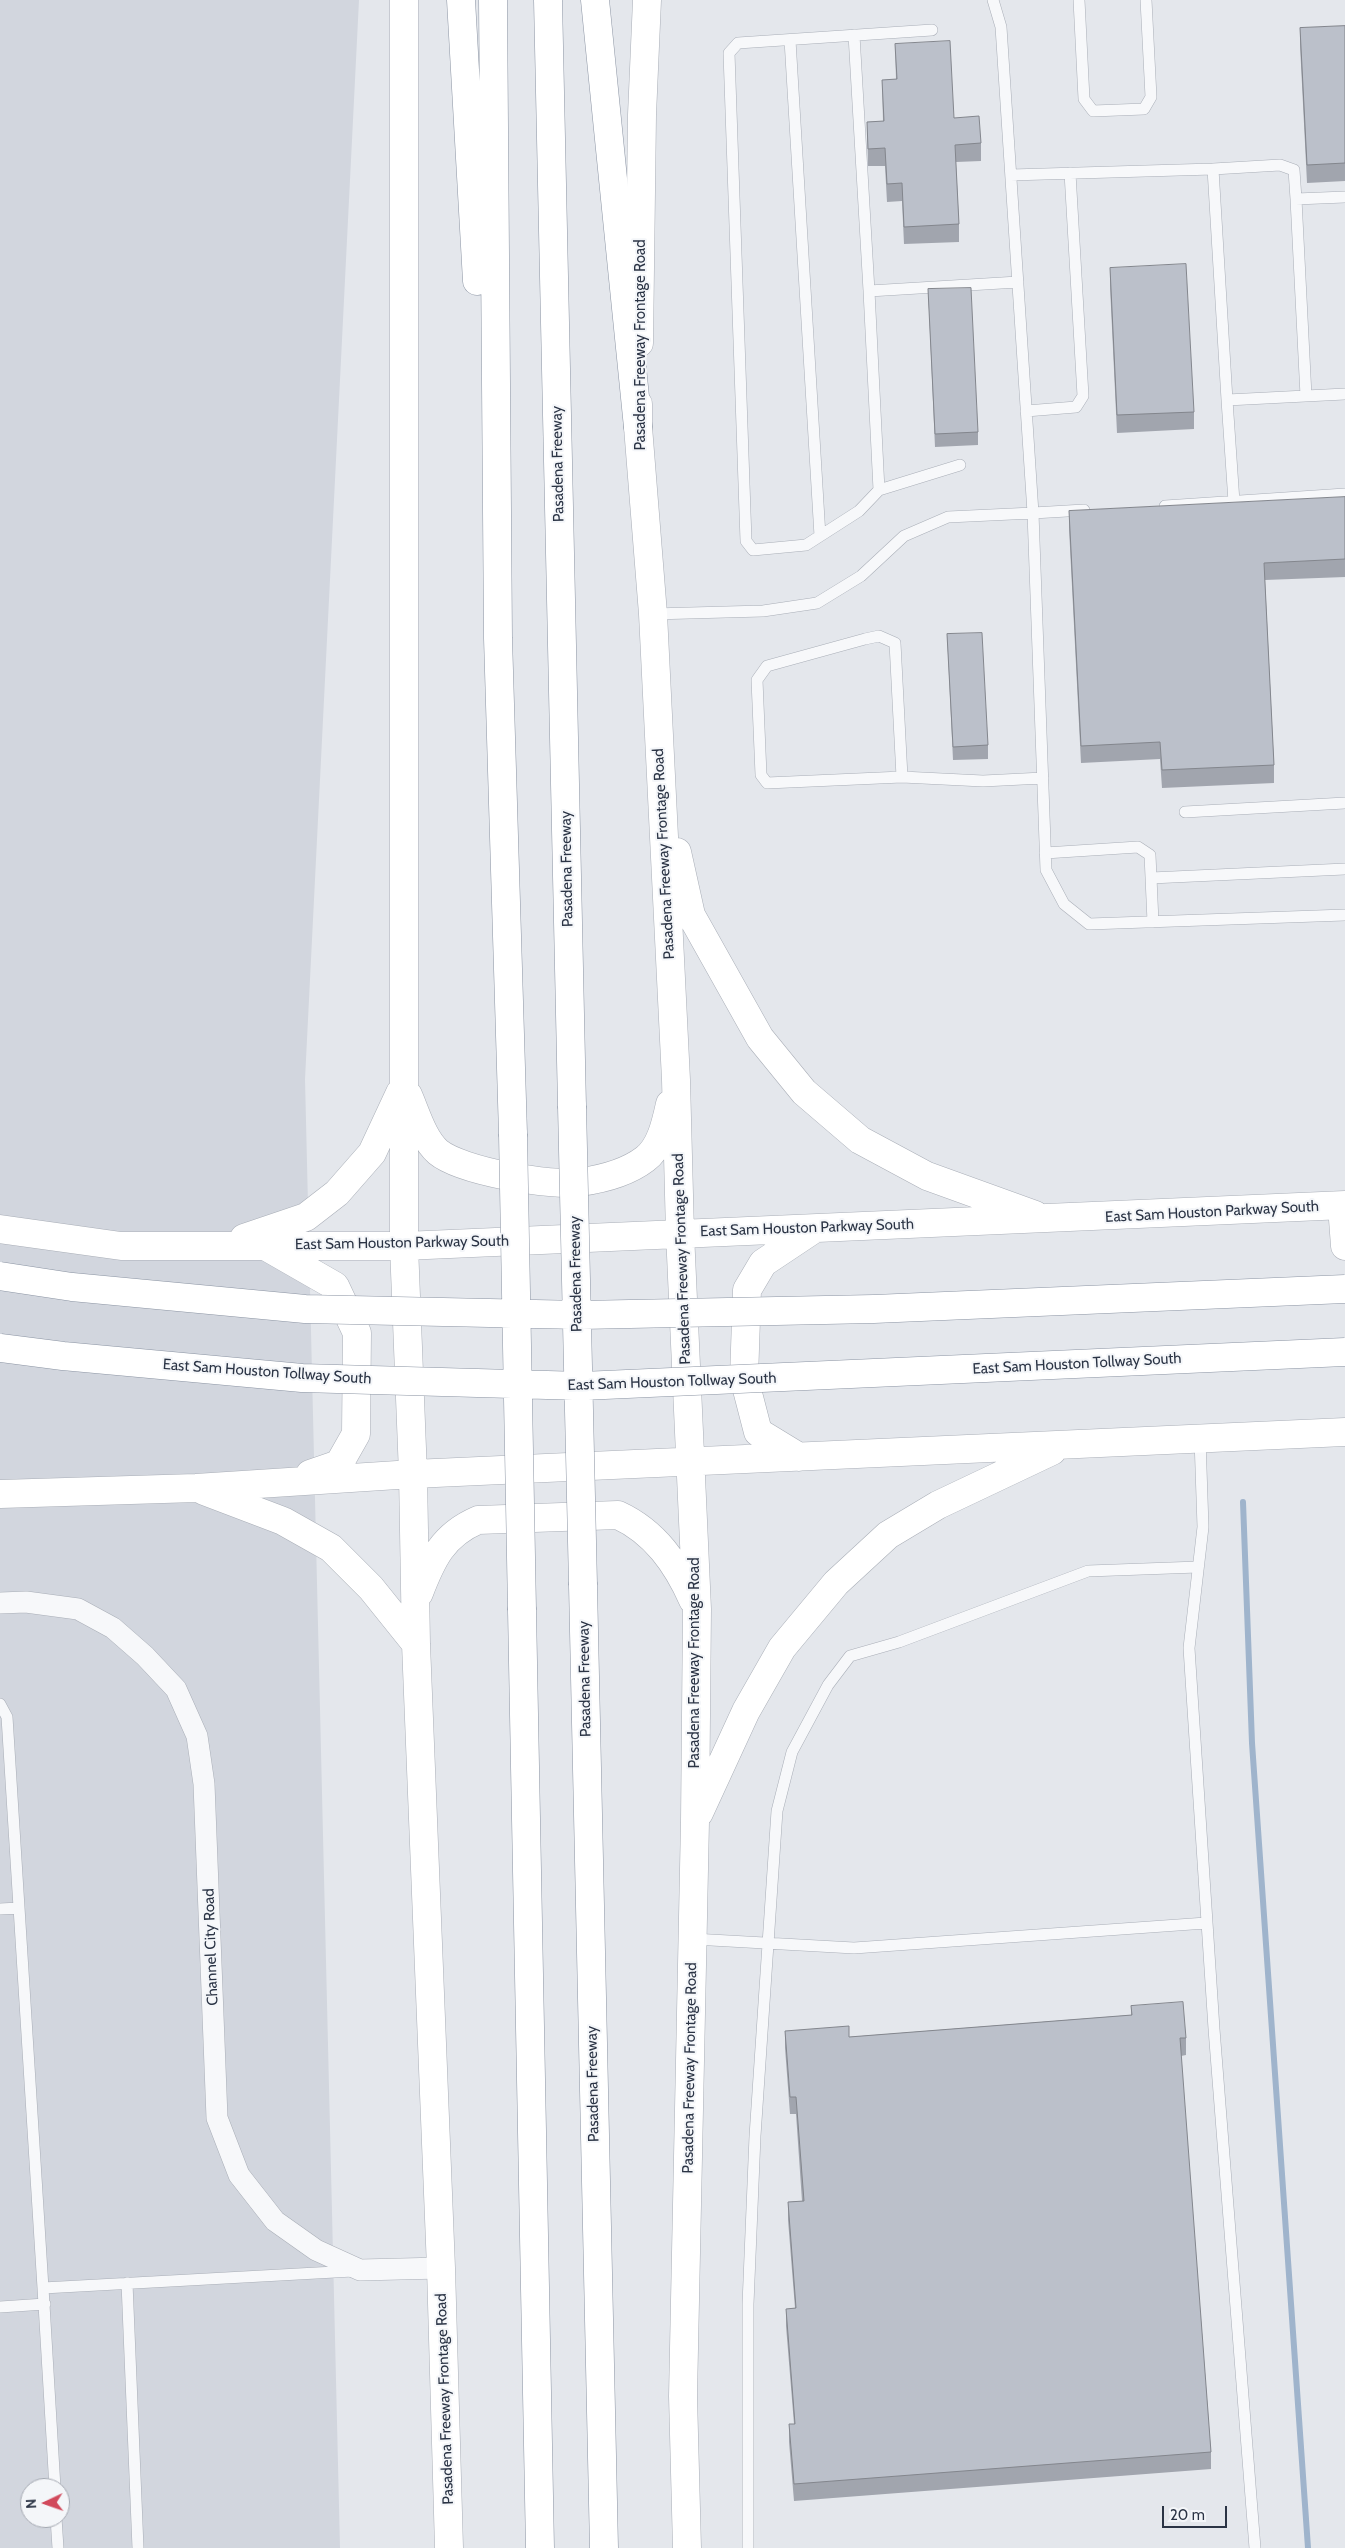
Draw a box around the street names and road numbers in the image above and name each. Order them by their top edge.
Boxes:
street label: Pasadena Freeway Frontage Road [632,239,650,451]
street label: Pasadena Freeway [548,406,568,522]
street label: Pasadena Freeway Frontage Road [649,748,679,960]
street label: Pasadena Freeway [557,811,577,927]
street label: Pasadena Freeway Frontage Road [669,1153,695,1365]
street label: East Sam Houston Parkway South [1105,1197,1319,1227]
street label: East Sam Houston Parkway South [700,1215,914,1241]
street label: Pasadena Freeway [566,1216,586,1332]
street label: East Sam Houston Parkway South [295,1232,509,1254]
street label: East Sam Houston Tollway South [972,1350,1182,1378]
street label: East Sam Houston Tollway South [162,1356,372,1388]
street label: East Sam Houston Tollway South [567,1369,777,1395]
street label: Pasadena Freeway Frontage Road [686,1557,704,1769]
street label: Pasadena Freeway [575,1621,595,1737]
street label: Channel City Road [200,1888,222,2006]
street label: Pasadena Freeway Frontage Road [679,1962,701,2174]
street label: Pasadena Freeway [583,2026,603,2142]
street label: Pasadena Freeway Frontage Road [432,2293,458,2505]

